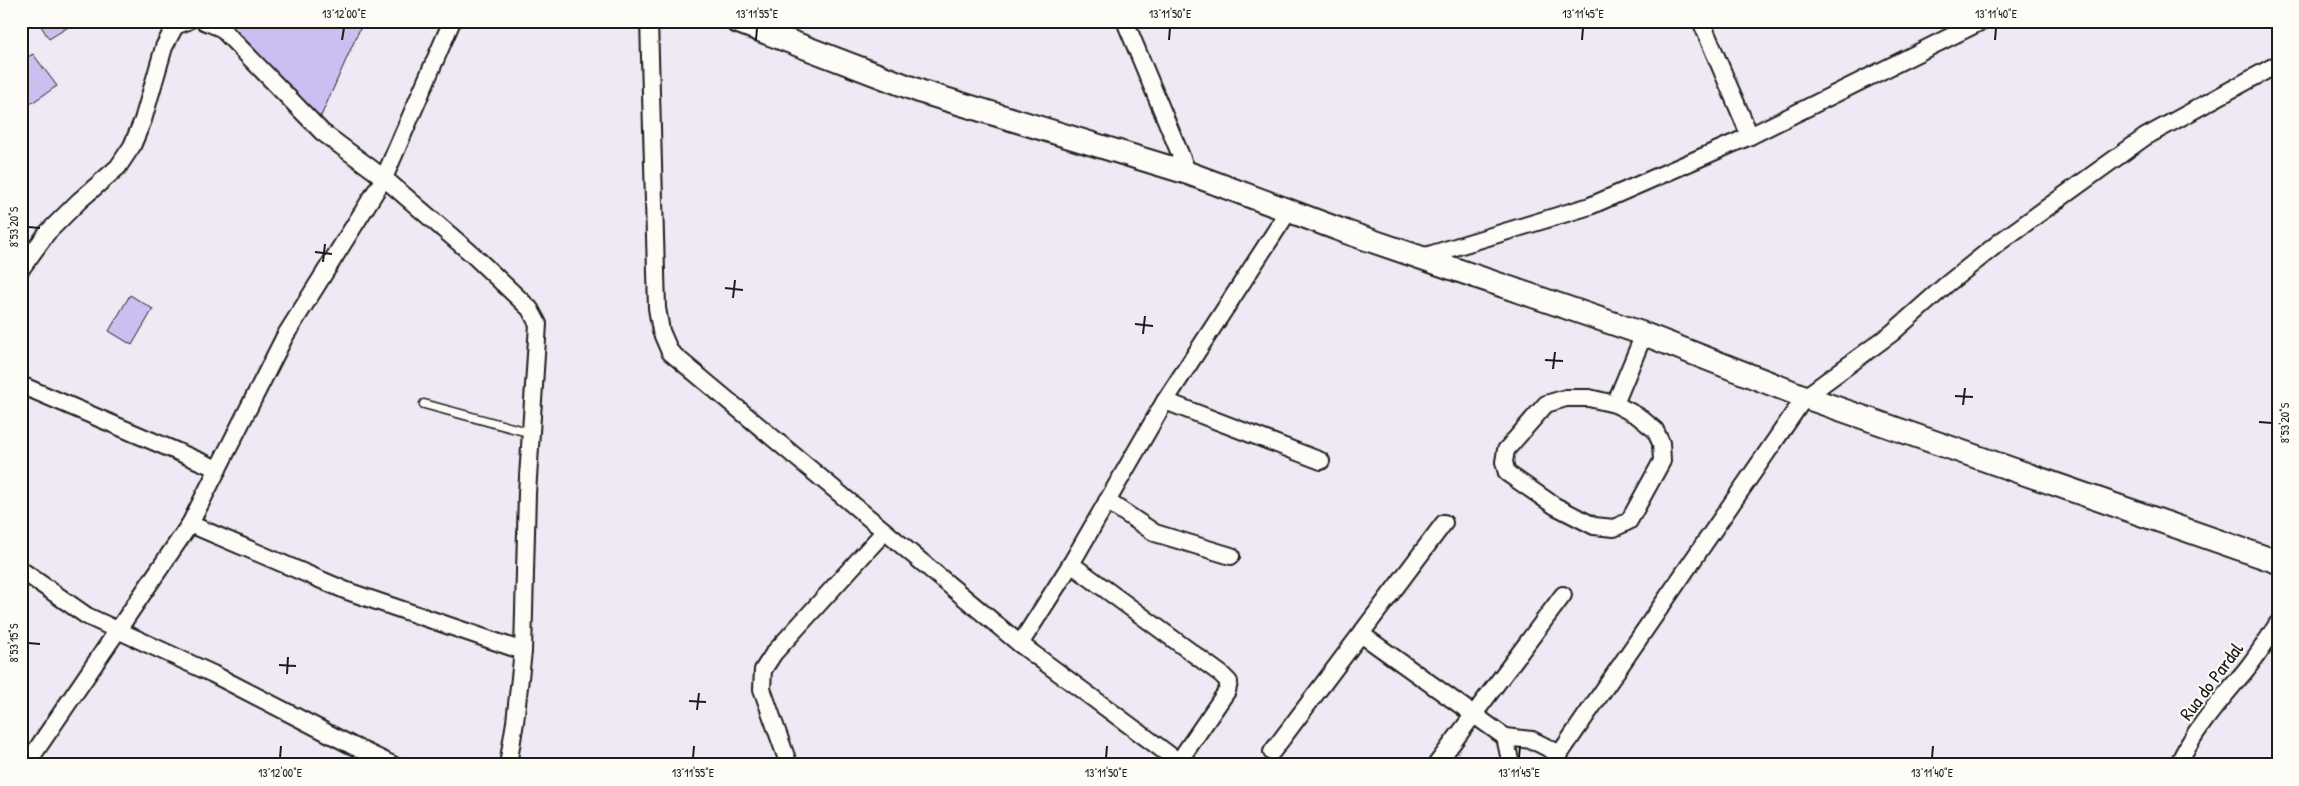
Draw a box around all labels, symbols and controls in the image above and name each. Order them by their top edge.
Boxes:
text: 13°12'00"E [322,5,367,22]
text: 13°11'55"E [736,5,779,22]
text: 13°11'50"E [1149,5,1192,22]
text: 13°11'45"E [1562,5,1605,22]
text: 13°11'40"E [1975,5,2018,22]
text: 8°53'20"S [5,206,22,247]
text: 8°53'20"S [2276,402,2293,443]
text: 8°53'15"S [5,623,22,662]
street label: Rua do Pardal [2173,636,2249,725]
text: 13°12'00"E [258,764,303,781]
text: 13°11'55"E [672,764,715,781]
text: 13°11'50"E [1085,764,1128,781]
text: 13°11'45"E [1498,764,1541,781]
text: 13°11'40"E [1911,764,1954,781]

